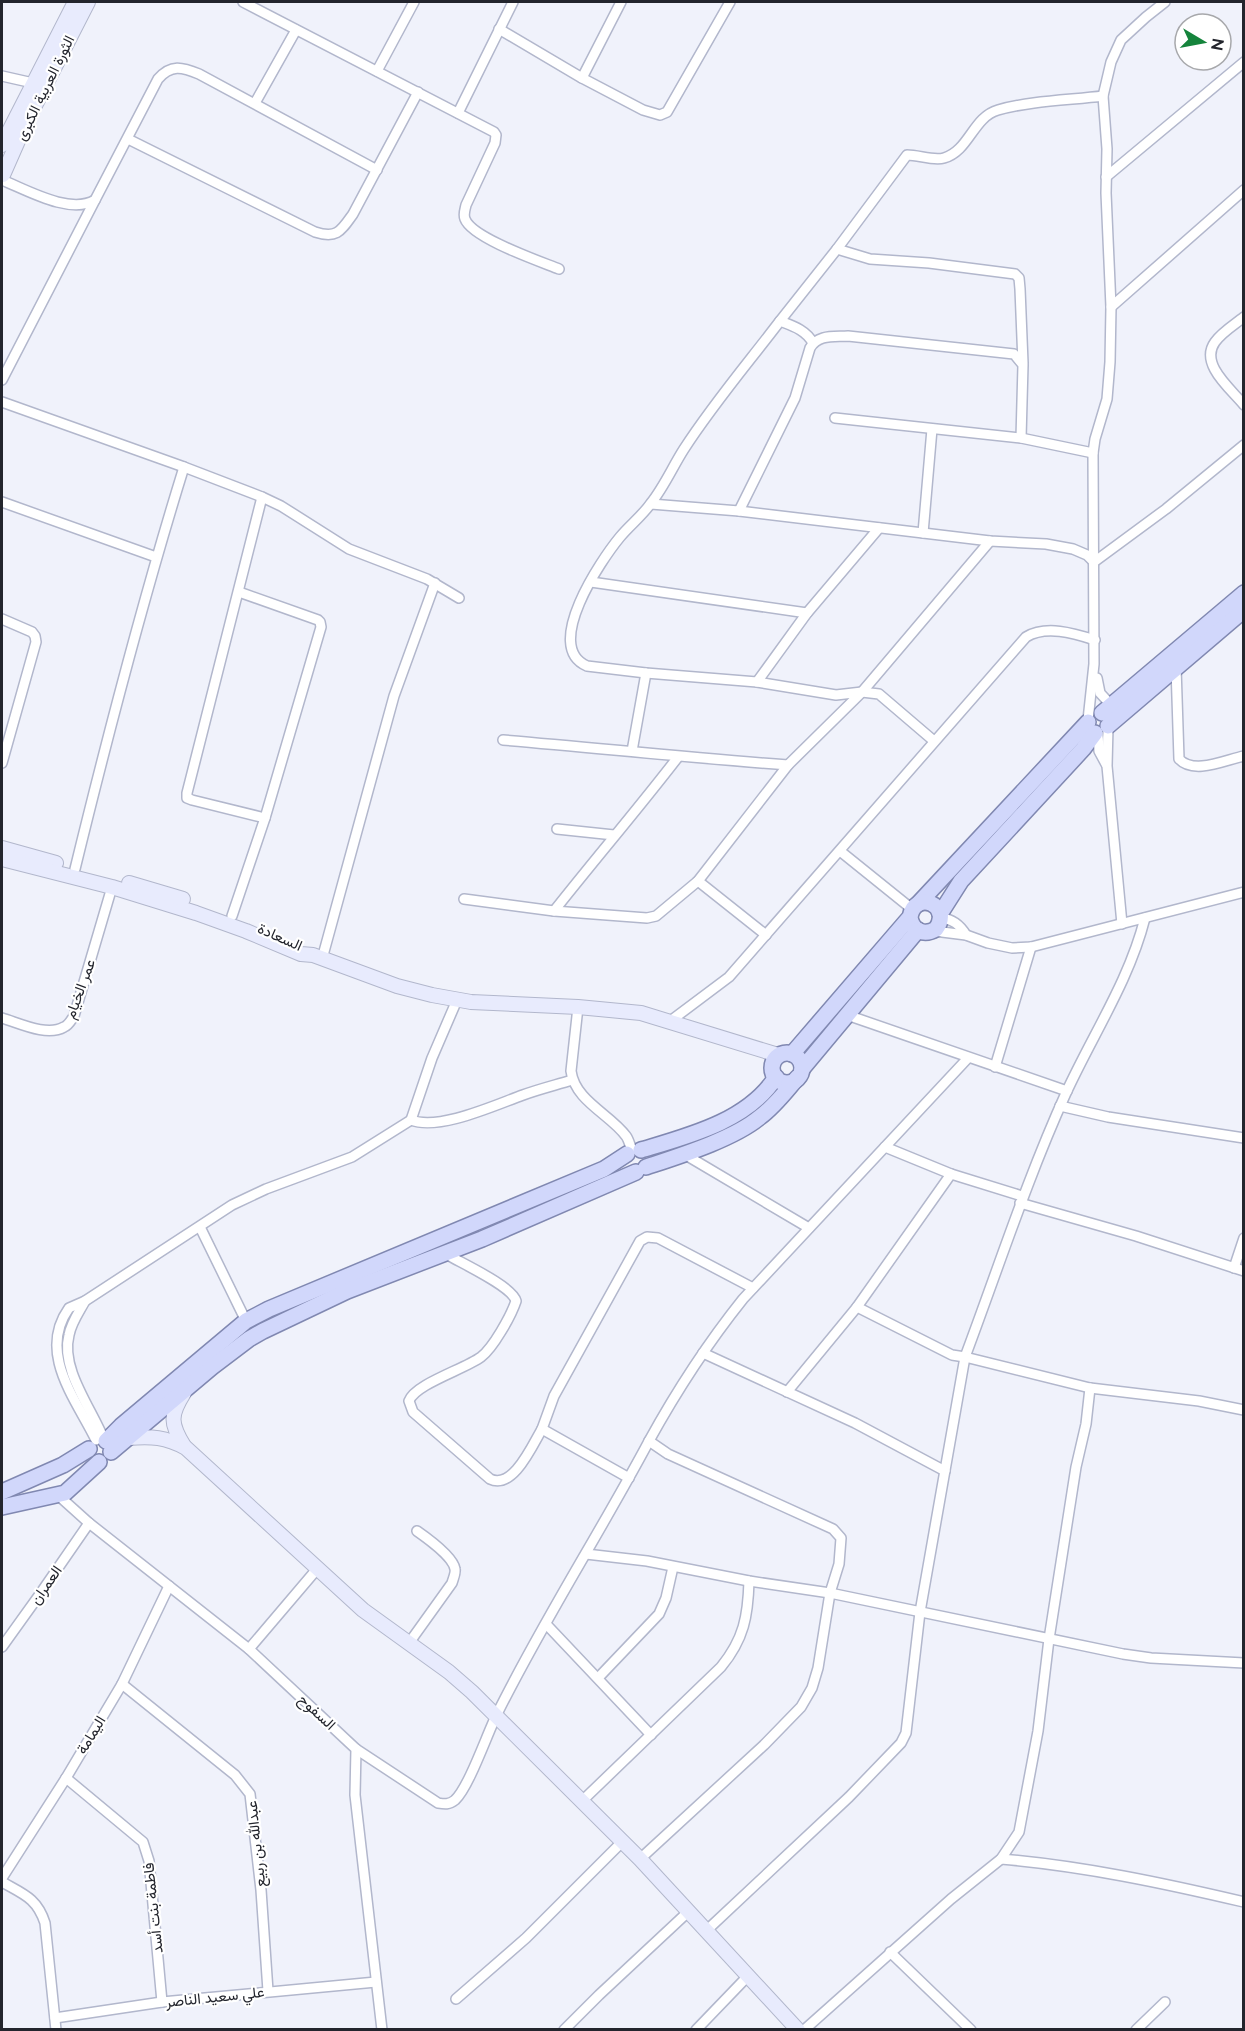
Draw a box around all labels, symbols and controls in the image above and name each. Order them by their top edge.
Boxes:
north arrow [1173,12,1233,72]
street label: الثورة العربية الكبرى [12,32,79,144]
text: N [1207,37,1228,52]
street label: السعادة [255,919,305,955]
street label: عمر الخيام [61,956,100,1022]
street label: العمران [26,1562,66,1608]
street label: السفوح [293,1690,339,1735]
street label: اليمامة [73,1713,109,1757]
street label: عبدالله بن ربيع [242,1799,271,1888]
street label: فاطمة بنت أسد [139,1862,167,1954]
street label: علي سعيد الناصر [164,1983,266,2015]

